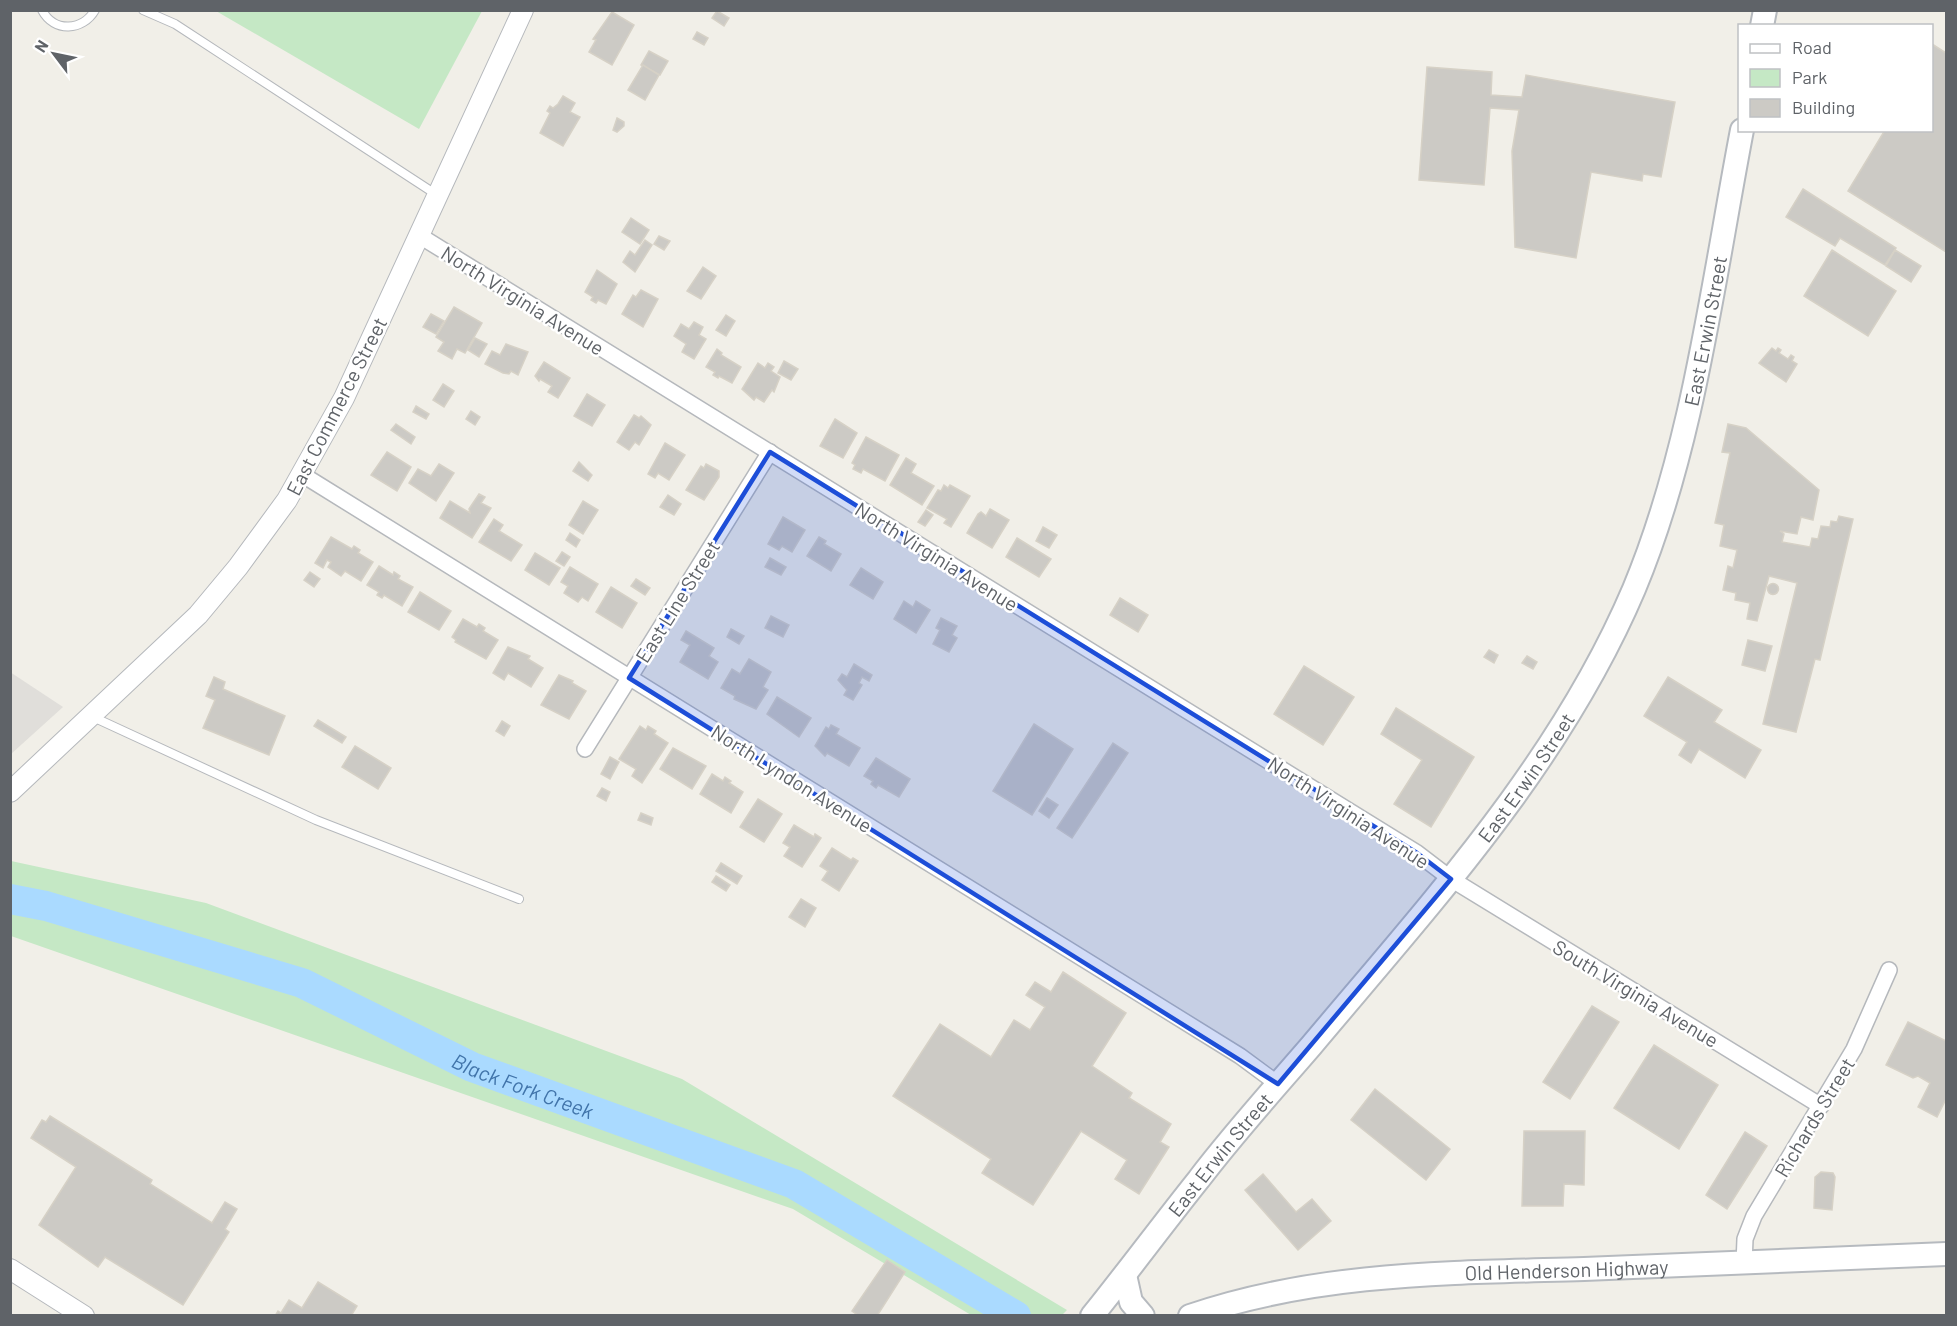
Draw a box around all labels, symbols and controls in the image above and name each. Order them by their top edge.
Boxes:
north arrow [24,24,84,84]
legend [1738,24,1933,132]
text: N [30,36,52,55]
text: Road [1792,36,1832,58]
text: Park [1792,66,1827,88]
text: Building [1792,96,1855,118]
street label: North Virginia Avenue [437,240,609,360]
street label: East Erwin Street [1678,254,1731,408]
street label: East Commerce Street [281,313,391,499]
street label: North Virginia Avenue [851,496,1023,616]
street label: East Line Street [630,535,724,667]
street label: East Erwin Street [1472,708,1579,847]
street label: North Lyndon Avenue [707,719,877,837]
street label: North Virginia Avenue [1264,751,1434,873]
street label: South Virginia Avenue [1549,934,1723,1052]
water label: Black Fork Creek [449,1047,598,1123]
street label: Richards Street [1769,1053,1859,1181]
street label: East Erwin Street [1162,1088,1277,1221]
street label: Old Henderson Highway [1464,1254,1669,1285]

